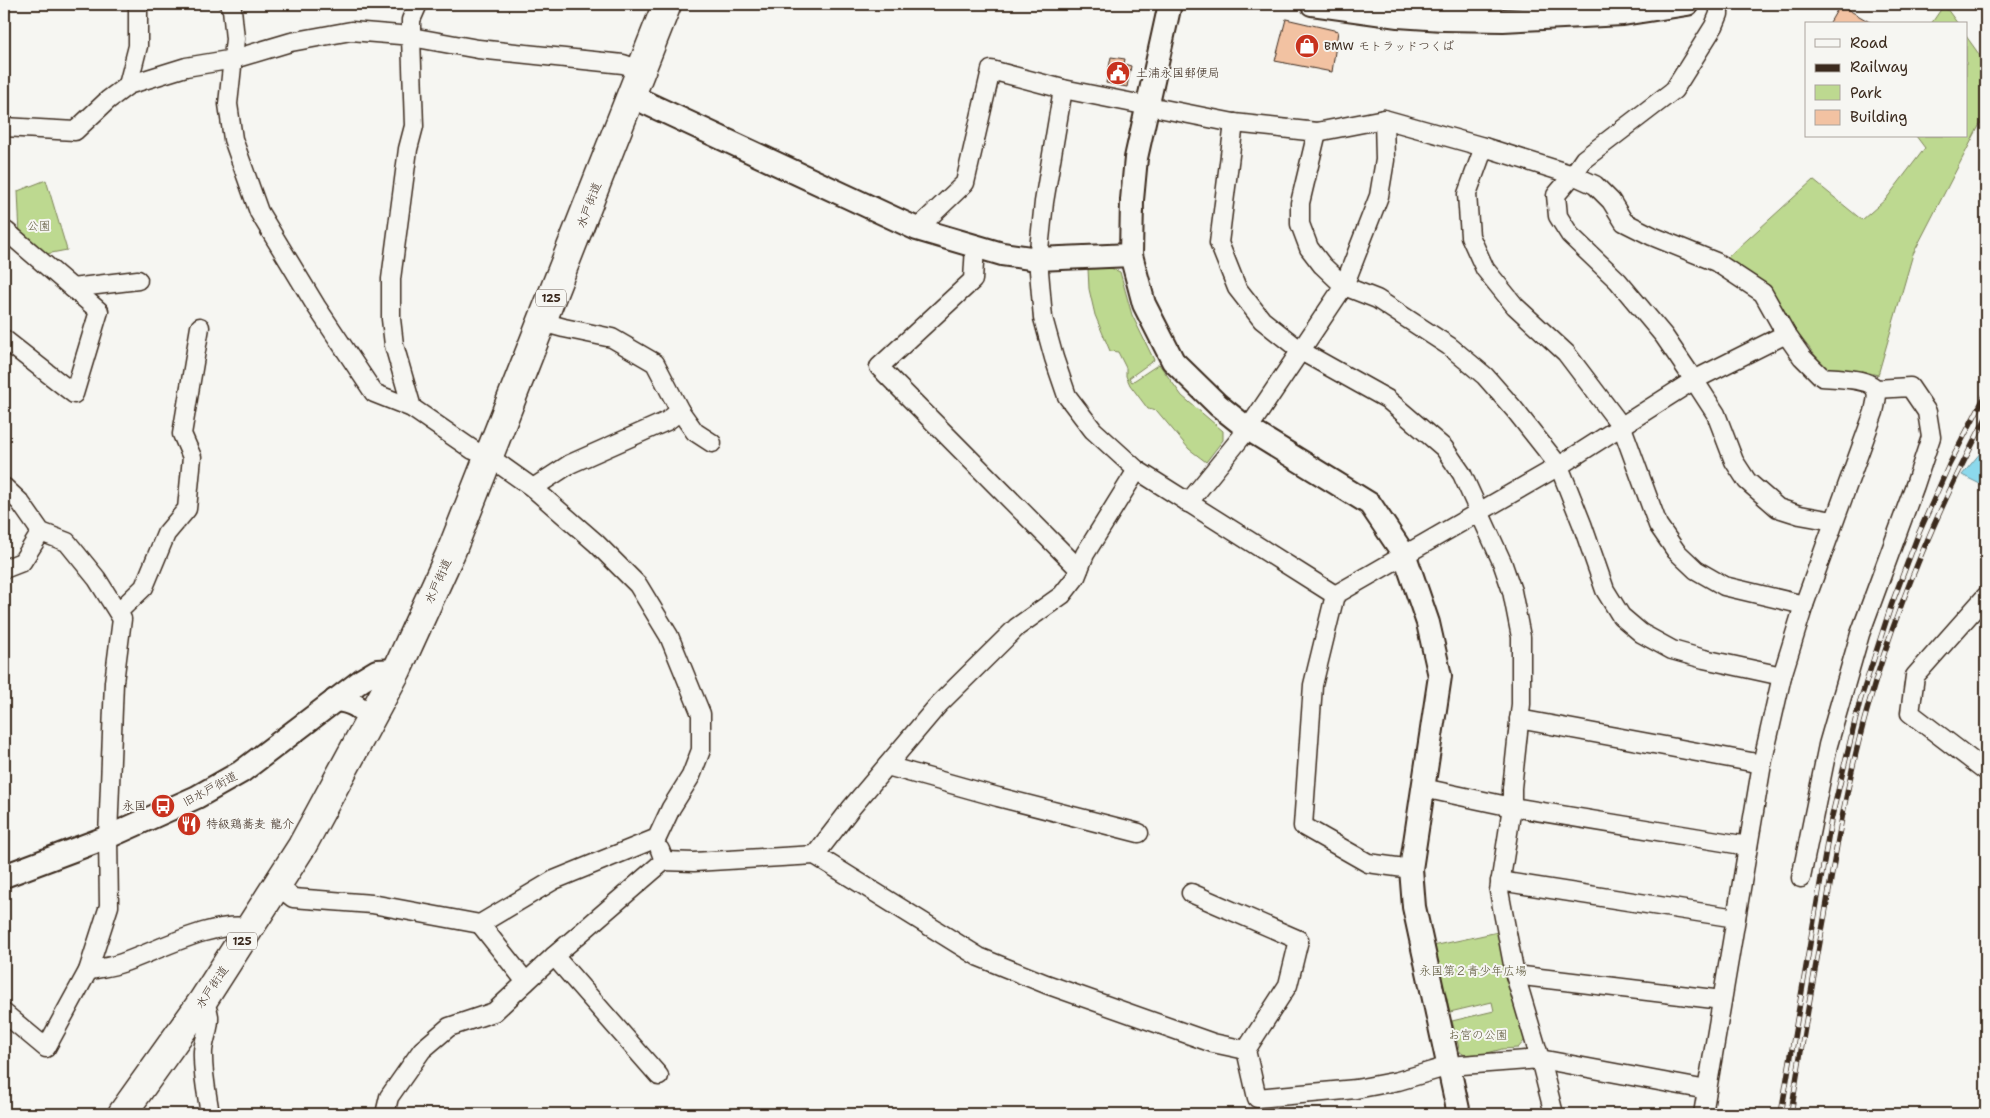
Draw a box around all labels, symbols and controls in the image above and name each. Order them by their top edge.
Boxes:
legend [1805,22,1968,138]
shop icon: BMW モトラッドつくば [1294,33,1320,59]
text: Road [1850,33,1888,53]
place label: BMW モトラッドつくば [1324,38,1454,54]
text: Railway [1850,57,1908,77]
public building icon: 土浦永国郵便局 [1105,60,1131,86]
place label: 土浦永国郵便局 [1136,65,1220,81]
text: Park [1850,83,1882,103]
text: Building [1850,107,1907,127]
street label: 水戸街道 [573,180,605,230]
park label: 公園 [27,218,51,234]
road number: 125 [536,290,566,306]
street label: 水戸街道 [421,556,455,606]
street label: 旧水戸街道 [180,768,240,810]
bus stop icon: 永国 [150,793,176,819]
place label: 永国 [122,798,146,814]
restaurant icon: 特級鶏蕎麦 龍介 [176,811,202,837]
place label: 特級鶏蕎麦 龍介 [206,816,294,832]
road number: 125 [227,932,257,949]
street label: 水戸街道 [192,963,232,1011]
park label: 永国第２青少年広場 [1419,963,1527,979]
park label: お宮の公園 [1448,1027,1508,1043]

